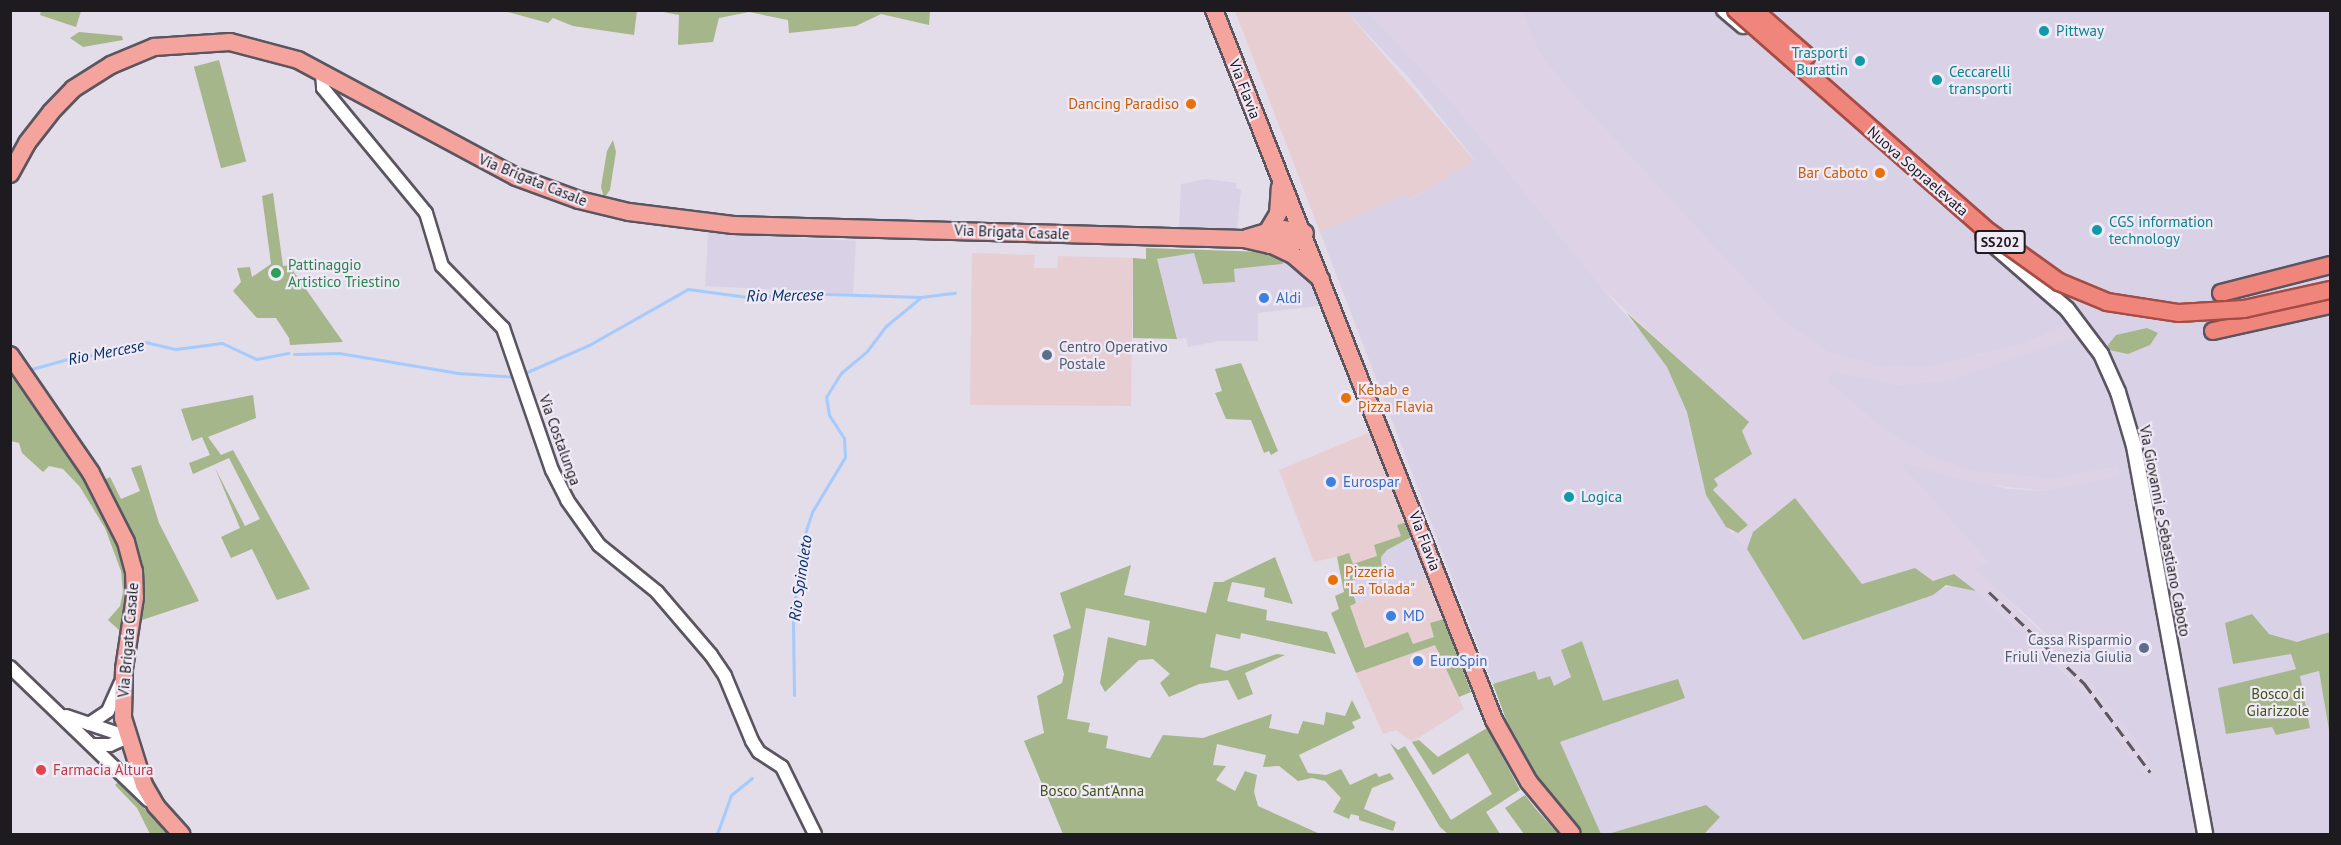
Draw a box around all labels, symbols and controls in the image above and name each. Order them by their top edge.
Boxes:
place label: Pittway [2056,22,2104,40]
marker: Pittway [2037,24,2051,38]
place label: Trasporti Burattin [1792,43,1848,78]
marker: Trasporti Burattin [1853,54,1867,68]
street label: Via Flavia [1225,57,1265,121]
place label: Ceccarelli transporti [1949,62,2012,97]
marker: Ceccarelli transporti [1930,73,1944,87]
place label: Dancing Paradiso [1068,95,1179,113]
marker: Dancing Paradiso [1184,97,1198,111]
street label: Nuova Sopraelevata [1864,122,1972,220]
street label: Via Brigata Casale [476,150,590,210]
place label: Bar Caboto [1798,164,1868,182]
marker: Bar Caboto [1873,166,1887,180]
place label: CGS information technology [2109,212,2213,247]
street label: Via Brigata Casale [954,221,1070,243]
marker: CGS information technology [2090,223,2104,237]
road number: SS202 [1974,231,2026,253]
place label: Pattinaggio Artistico Triestino [288,255,400,290]
marker: Pattinaggio Artistico Triestino [269,266,283,280]
water label: Rio Mercese [746,285,824,305]
place label: Aldi [1276,289,1301,307]
marker: Aldi [1257,291,1271,305]
water label: Rio Mercese [66,335,146,369]
place label: Centro Operativo Postale [1059,337,1168,372]
marker: Centro Operativo Postale [1040,348,1054,362]
place label: Kebab e Pizza Flavia [1358,380,1434,415]
marker: Kebab e Pizza Flavia [1339,391,1353,405]
street label: Via Costalunga [535,392,585,488]
street label: Via Giovanni e Sebastiano Caboto [2136,424,2194,638]
place label: Eurospar [1343,473,1399,491]
marker: Eurospar [1324,475,1338,489]
place label: Logica [1581,488,1622,506]
marker: Logica [1562,490,1576,504]
street label: Via Flavia [1405,509,1445,573]
water label: Rio Spinoleto [784,534,816,622]
place label: Pizzeria "La Tolada" [1345,562,1416,597]
marker: Pizzeria "La Tolada" [1326,573,1340,587]
street label: Via Brigata Casale [114,582,142,698]
place label: MD [1403,607,1425,625]
marker: MD [1384,609,1398,623]
place label: Cassa Risparmio Friuli Venezia Giulia [2004,630,2132,665]
marker: Cassa Risparmio Friuli Venezia Giulia [2137,641,2151,655]
place label: EuroSpin [1430,652,1488,670]
marker: EuroSpin [1411,654,1425,668]
park label: Bosco di Giarizzole [2247,684,2309,719]
place label: Farmacia Altura [53,761,154,779]
marker: Farmacia Altura [34,763,48,777]
park label: Bosco Sant'Anna [1040,782,1144,800]

